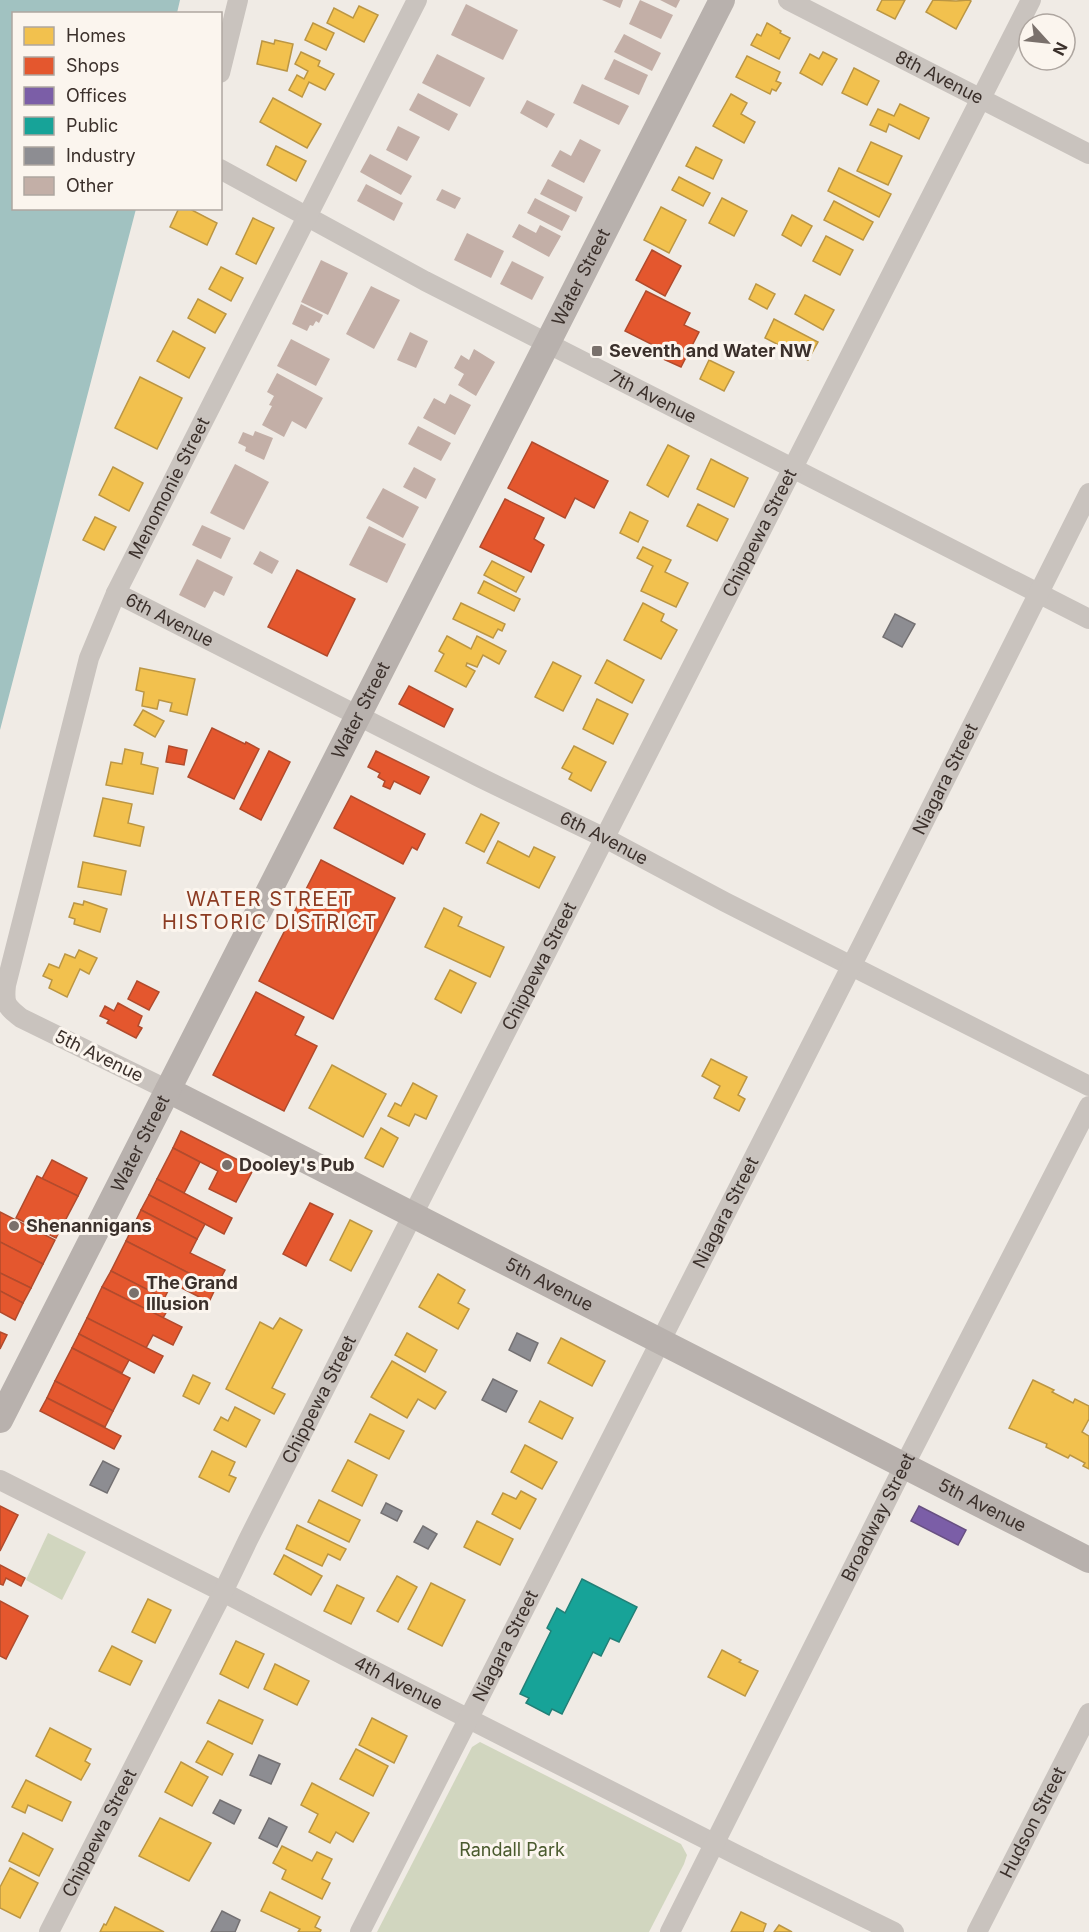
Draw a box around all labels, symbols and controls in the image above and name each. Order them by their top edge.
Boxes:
legend [12,12,222,210]
north arrow [1017,12,1077,72]
text: Homes [66,25,126,46]
text: N [1049,39,1072,59]
street label: 8th Avenue [892,46,987,108]
text: Shops [66,55,120,76]
text: Offices [66,85,127,106]
text: Public [66,115,118,136]
text: Industry [66,145,136,166]
text: Other [66,175,114,196]
street label: Water Street [547,225,614,329]
place label: Seventh and Water NW [609,340,812,361]
marker: Seventh and Water NW [590,344,604,358]
street label: 7th Avenue [606,365,700,427]
street label: Menomonie Street [124,414,213,562]
street label: Chippewa Street [718,465,801,601]
street label: 6th Avenue [122,589,217,651]
street label: Water Street [327,658,394,762]
street label: Niagara Street [908,720,982,838]
street label: 6th Avenue [557,807,652,869]
district label: WATER STREET HISTORIC DISTRICT [162,887,378,934]
street label: Chippewa Street [497,898,580,1034]
street label: 5th Avenue [52,1025,147,1086]
street label: Water Street [107,1091,173,1195]
street label: Niagara Street [688,1153,762,1272]
place label: Dooley's Pub [239,1154,355,1175]
marker: Dooley's Pub [220,1158,234,1172]
place label: Shenannigans [26,1215,152,1236]
marker: Shenannigans [7,1219,21,1233]
street label: 5th Avenue [502,1253,597,1315]
place label: The Grand Illusion [146,1272,238,1314]
marker: The Grand Illusion [127,1286,141,1300]
street label: Chippewa Street [277,1332,360,1467]
street label: Broadway Street [837,1449,919,1585]
street label: 5th Avenue [935,1474,1030,1536]
street label: Niagara Street [468,1586,542,1705]
street label: 4th Avenue [351,1651,446,1714]
street label: Hudson Street [995,1763,1070,1881]
street label: Chippewa Street [58,1765,141,1901]
park label: Randall Park [459,1839,565,1860]

